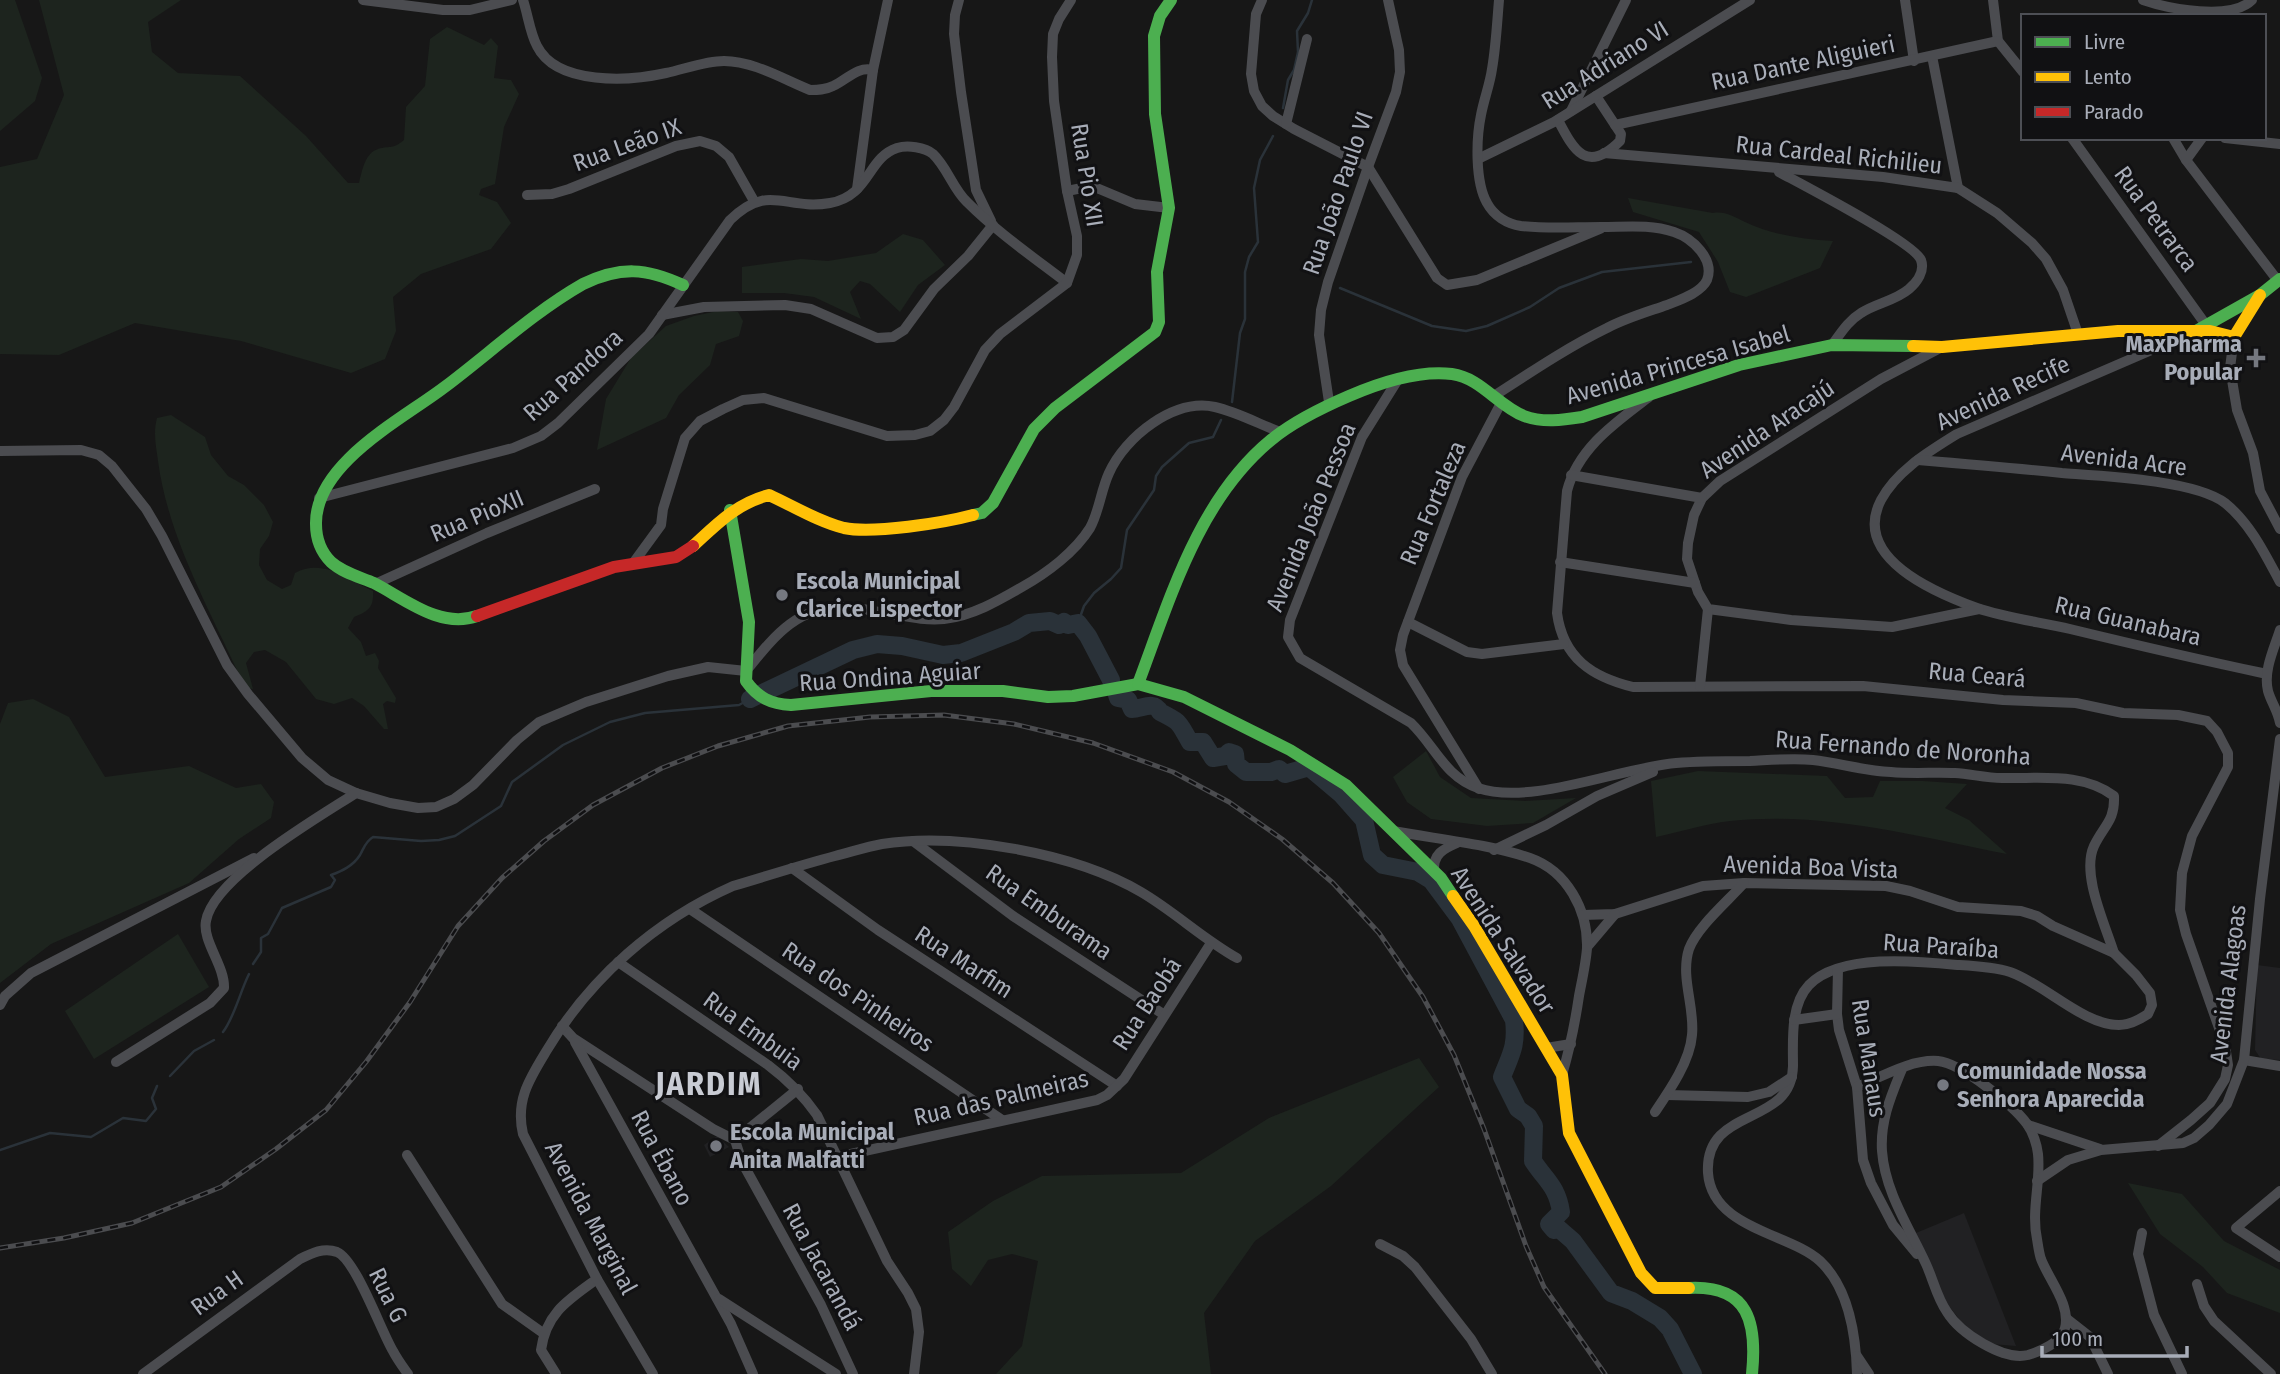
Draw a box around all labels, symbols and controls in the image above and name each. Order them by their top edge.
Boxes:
legend [2021,14,2266,140]
street label: Rua Adriano VI [1536,15,1674,115]
text: Livre [2084,29,2125,55]
street label: Rua Dante Aliguieri [1709,30,1897,96]
text: Lento [2084,64,2132,90]
text: Parado [2084,99,2143,125]
street label: Rua João Paulo VI [1297,108,1379,278]
street label: Rua Leão IX [569,112,685,177]
street label: Rua Pio XII [1065,121,1109,229]
street label: Rua Cardeal Richilieu [1734,130,1944,180]
street label: Rua Petrarca [2108,161,2204,277]
street label: Avenida Princesa Isabel [1563,320,1793,410]
street label: Rua Pandora [518,323,628,427]
place label: MaxPharma Popular [2125,330,2242,386]
street label: Avenida Recife [1932,350,2074,436]
marker: MaxPharma Popular [2248,350,2264,366]
street label: Avenida Aracajú [1694,374,1840,484]
street label: Avenida João Pessoa [1260,419,1362,615]
street label: Rua Fortaleza [1394,437,1472,569]
street label: Avenida Acre [2060,438,2188,482]
street label: Rua PioXII [426,484,528,548]
place label: Escola Municipal Clarice Lispector [796,567,962,623]
marker: Escola Municipal Clarice Lispector [774,587,790,603]
street label: Rua Guanabara [2052,591,2204,651]
street label: Rua Ondina Aguiar [798,657,982,697]
street label: Rua Ceará [1927,657,2027,693]
street label: Rua Fernando de Noronha [1774,725,2032,771]
street label: Avenida Boa Vista [1723,850,1899,884]
street label: Rua Emburama [981,858,1117,966]
street label: Avenida Salvador [1445,861,1561,1019]
street label: Avenida Alagoas [2204,903,2252,1065]
street label: Rua Marfim [910,920,1018,1004]
street label: Rua Paraíba [1882,928,2000,964]
street label: Rua dos Pinheiros [777,936,939,1058]
street label: Rua Baobá [1107,952,1187,1056]
street label: Rua Embuia [698,986,808,1076]
street label: Rua Manaus [1846,997,1892,1119]
place label: Comunidade Nossa Senhora Aparecida [1957,1057,2147,1113]
street label: Rua das Palmeiras [911,1064,1091,1132]
district label: JARDIM [654,1065,763,1103]
marker: Comunidade Nossa Senhora Aparecida [1935,1077,1951,1093]
street label: Rua Ébano [625,1105,700,1210]
place label: Escola Municipal Anita Malfatti [729,1118,895,1174]
street label: Avenida Marginal [539,1137,643,1299]
marker: Escola Municipal Anita Malfatti [708,1138,724,1154]
street label: Rua Jacarandá [777,1199,867,1335]
street label: Rua G [363,1263,413,1327]
street label: Rua H [185,1265,249,1321]
scale bar [2042,1314,2187,1358]
text: 100 m [2052,1326,2103,1352]

